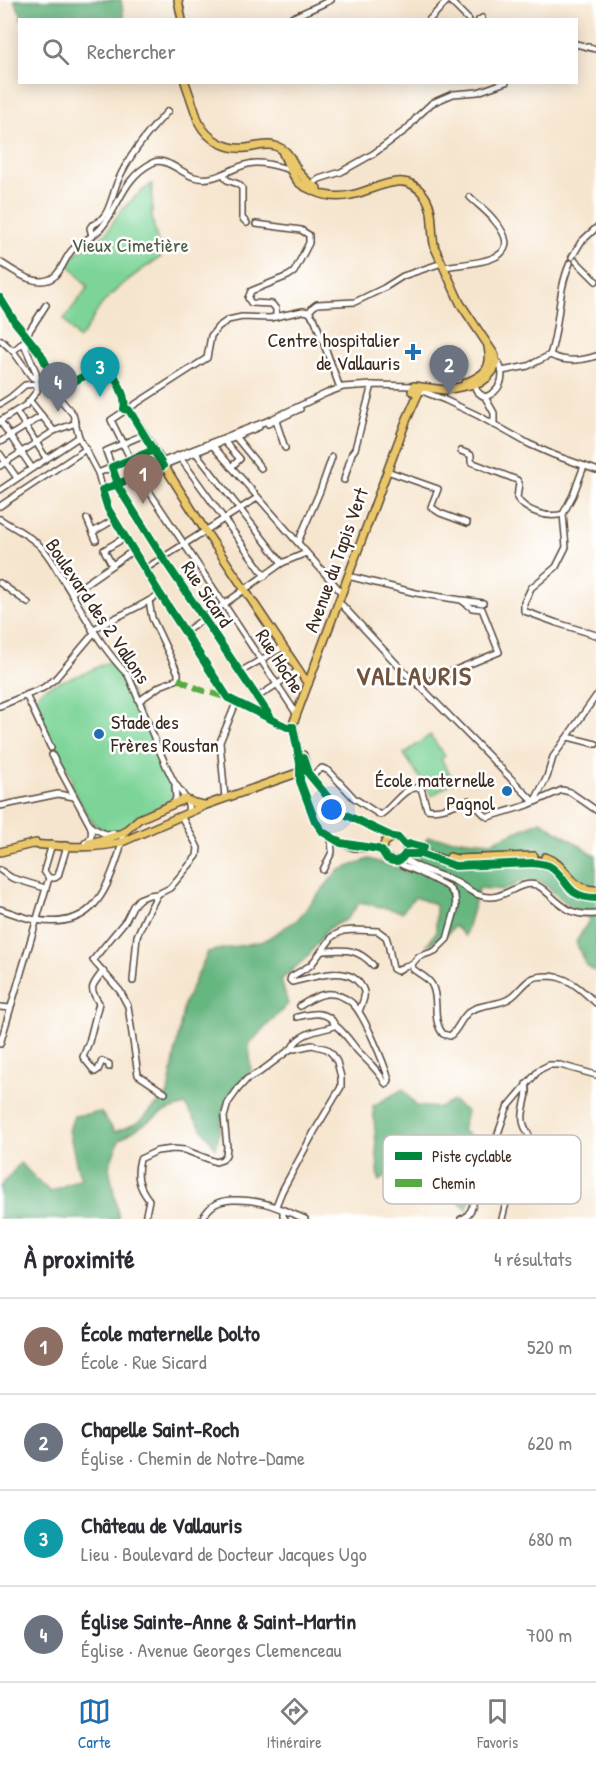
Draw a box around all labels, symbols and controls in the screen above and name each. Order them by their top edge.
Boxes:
search box [18,18,578,84]
icon: search [39,35,72,68]
text: Rechercher [87,36,176,66]
park label: Vieux Cimetière [71,231,189,258]
place label: Centre hospitalier de Vallauris [268,326,400,376]
marker: Centre hospitalier de Vallauris [404,343,422,361]
pin: 2 [430,346,468,395]
pin: 3 [80,348,120,397]
pin: 4 [38,362,78,412]
pin: 1 [124,454,162,504]
street label: Avenue du Tapis Vert [297,483,375,636]
street label: Boulevard des 2 Vallons [40,533,157,689]
street label: Rue Sicard [175,555,240,632]
street label: Rue Hoche [250,624,311,698]
district label: VALLAURIS [356,658,472,693]
place label: Stade des Frères Roustan [110,708,219,758]
marker: Stade des Frères Roustan [92,727,106,741]
place label: École maternelle Pagnol [375,766,496,816]
marker: École maternelle Pagnol [500,784,514,798]
your location [317,795,346,824]
legend [383,1135,581,1204]
text: Piste cyclable [432,1145,513,1167]
text: Chemin [432,1172,476,1194]
text: À proximité [24,1241,135,1276]
text: 4 résultats [494,1245,572,1272]
text: École maternelle Dolto [81,1318,260,1348]
text: 1 [40,1333,47,1360]
text: 520 m [527,1333,572,1360]
text: École · Rue Sicard [81,1348,207,1375]
text: Chapelle Saint-Roch [81,1414,239,1444]
text: 2 [39,1429,48,1456]
text: 620 m [528,1429,572,1456]
text: Église · Chemin de Notre-Dame [81,1444,305,1471]
text: Château de Vallauris [81,1510,242,1540]
text: 3 [39,1525,48,1552]
text: 680 m [528,1525,572,1552]
text: Lieu · Boulevard de Docteur Jacques Ugo [81,1540,367,1567]
text: Église Sainte-Anne & Saint-Martin [81,1606,356,1636]
text: 4 [40,1621,47,1648]
text: 700 m [526,1621,572,1648]
text: Église · Avenue Georges Clemenceau [81,1636,342,1663]
tab: Carte [78,1695,111,1753]
tab: Itinéraire [267,1695,322,1753]
tab: Favoris [477,1695,518,1753]

